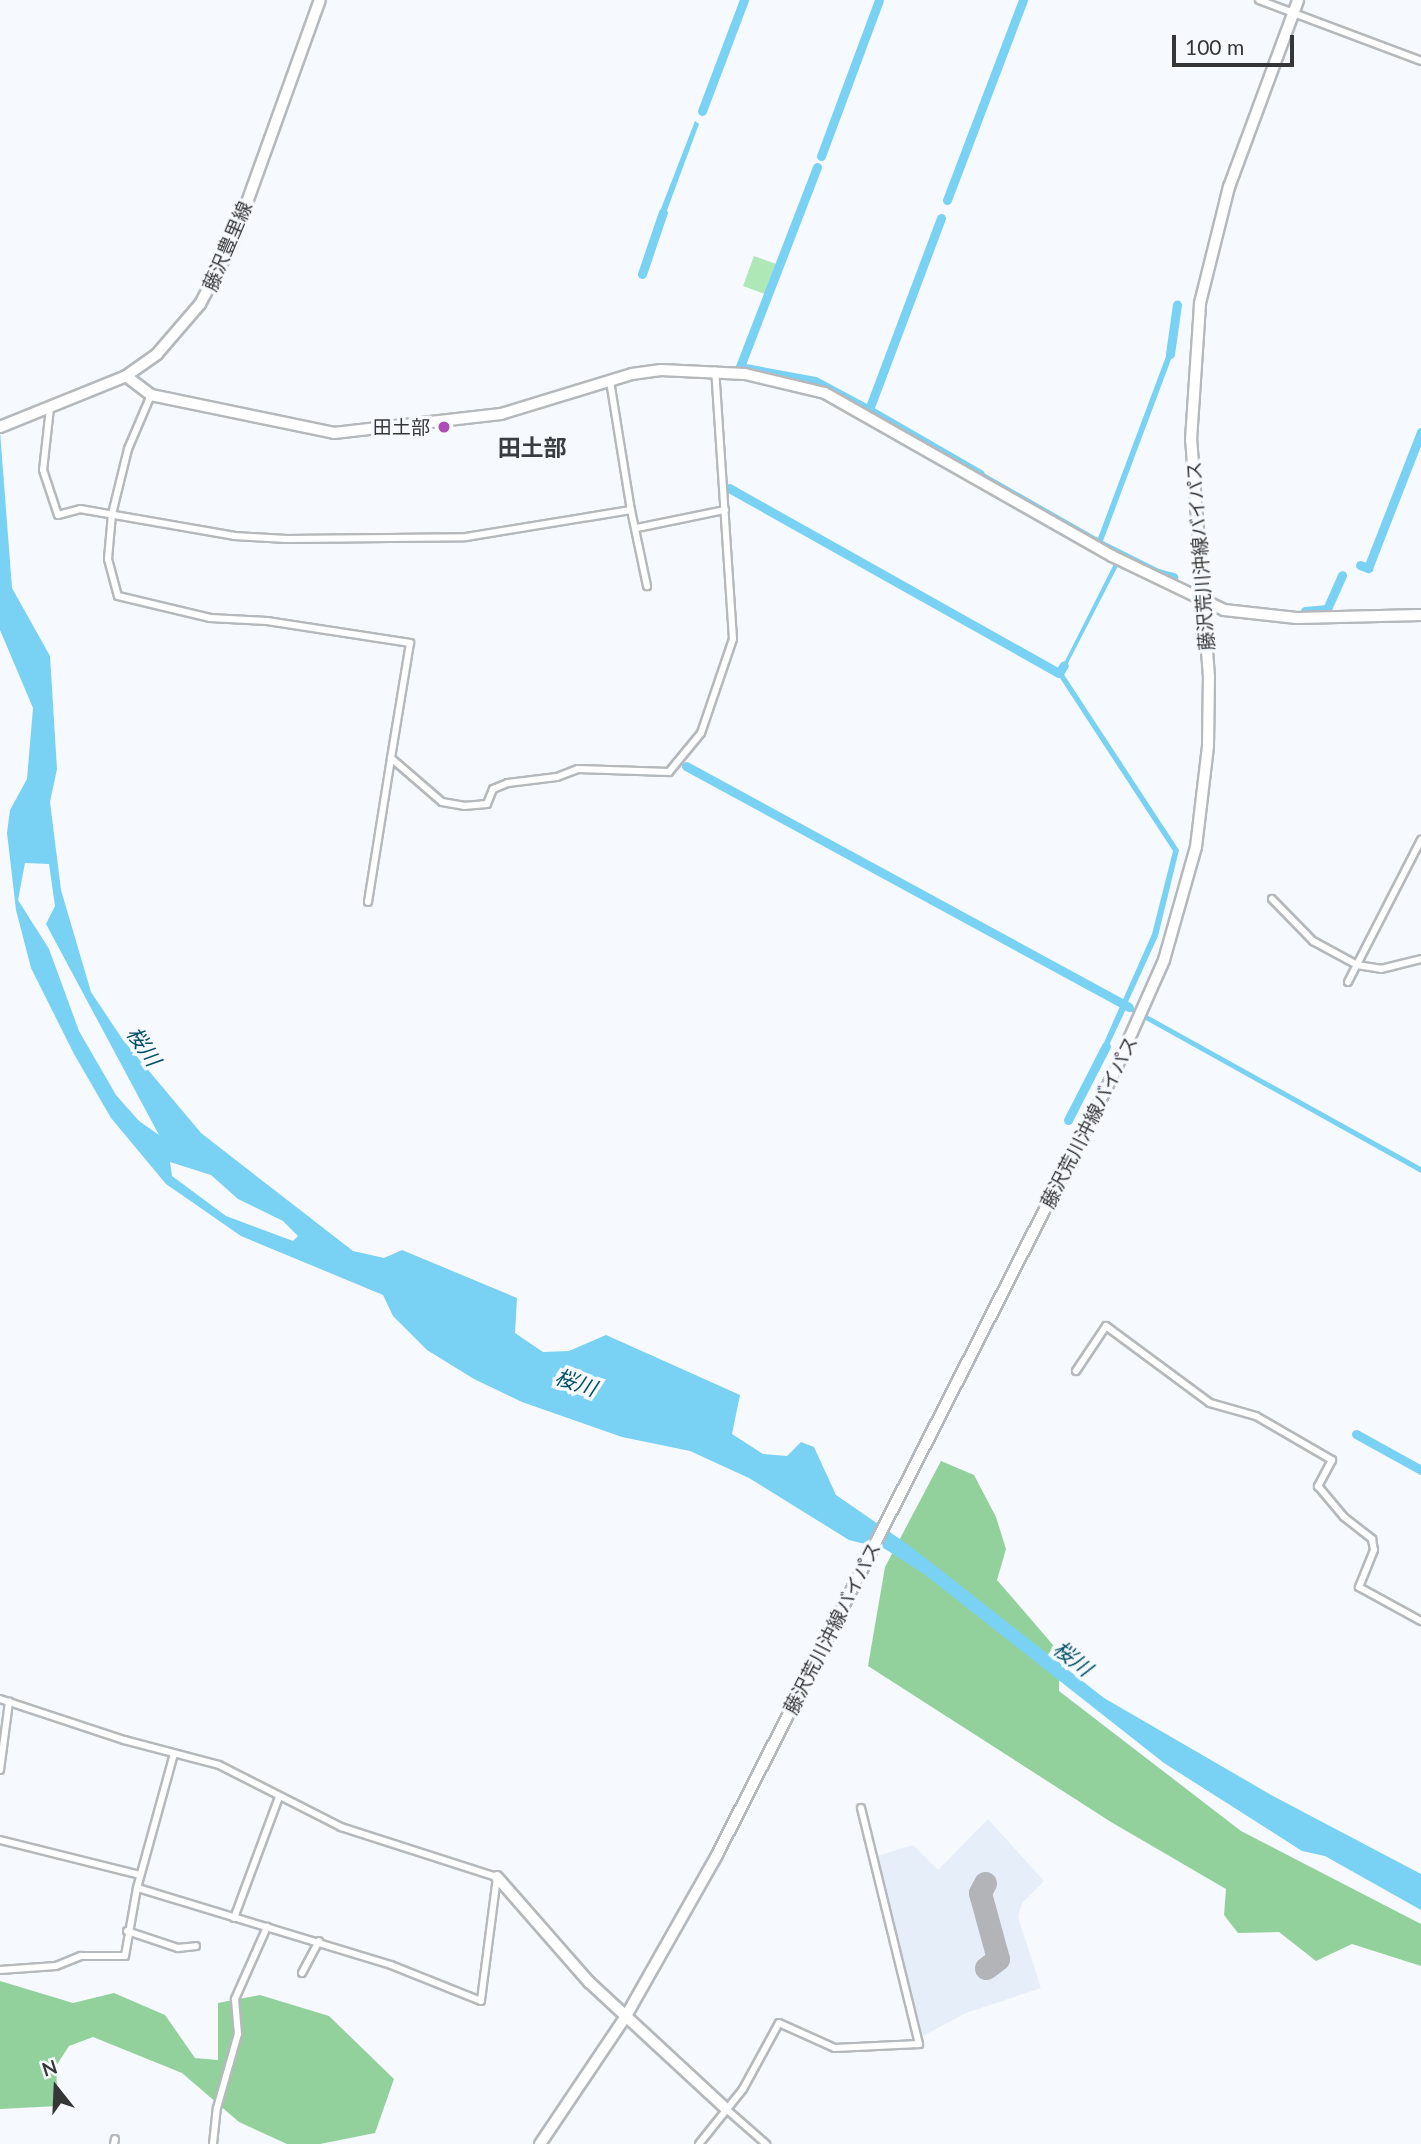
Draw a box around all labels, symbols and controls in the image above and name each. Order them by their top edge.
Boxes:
scale bar [1176,21,1298,65]
text: 100 m [1185,34,1244,59]
street label: 藤沢豊里線 [198,198,256,294]
place label: 田土部 [373,416,430,438]
marker: 田土部 [436,419,452,435]
district label: 田土部 [498,433,566,461]
street label: 藤沢荒川沖線バイパス [1182,460,1218,652]
water label: 桜川 [122,1022,166,1070]
street label: 藤沢荒川沖線バイパス [1036,1032,1142,1212]
water label: 桜川 [552,1363,600,1401]
street label: 藤沢荒川沖線バイパス [779,1538,885,1718]
water label: 桜川 [1049,1635,1097,1681]
north arrow [21,2053,91,2123]
text: N [39,2054,60,2081]

